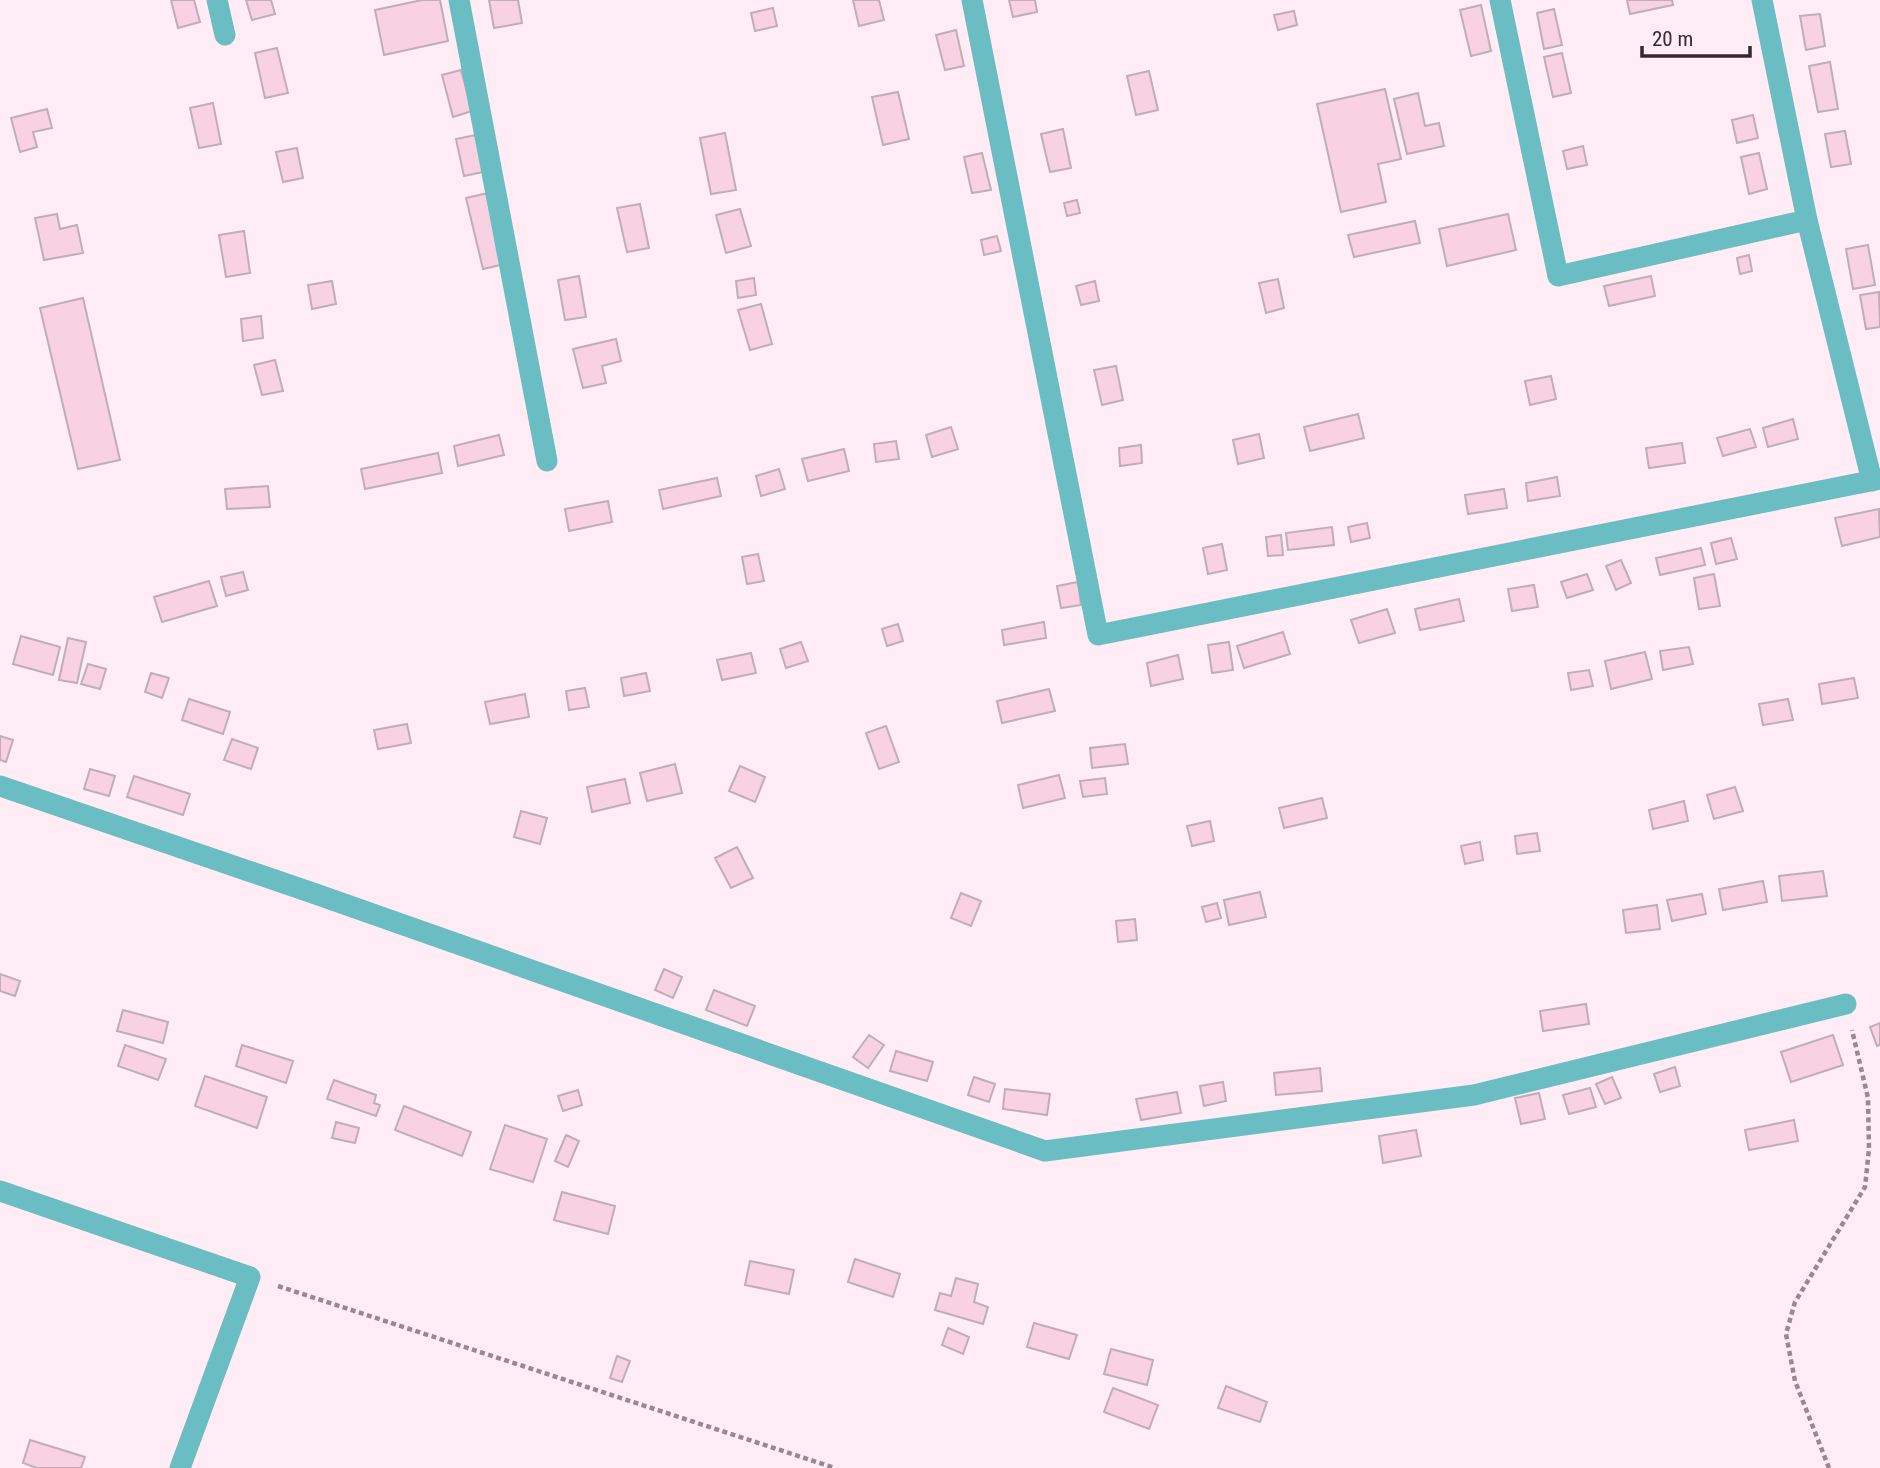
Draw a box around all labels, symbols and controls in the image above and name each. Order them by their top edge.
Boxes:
scale bar [1642,14,1750,58]
text: 20 m [1652,27,1693,51]

